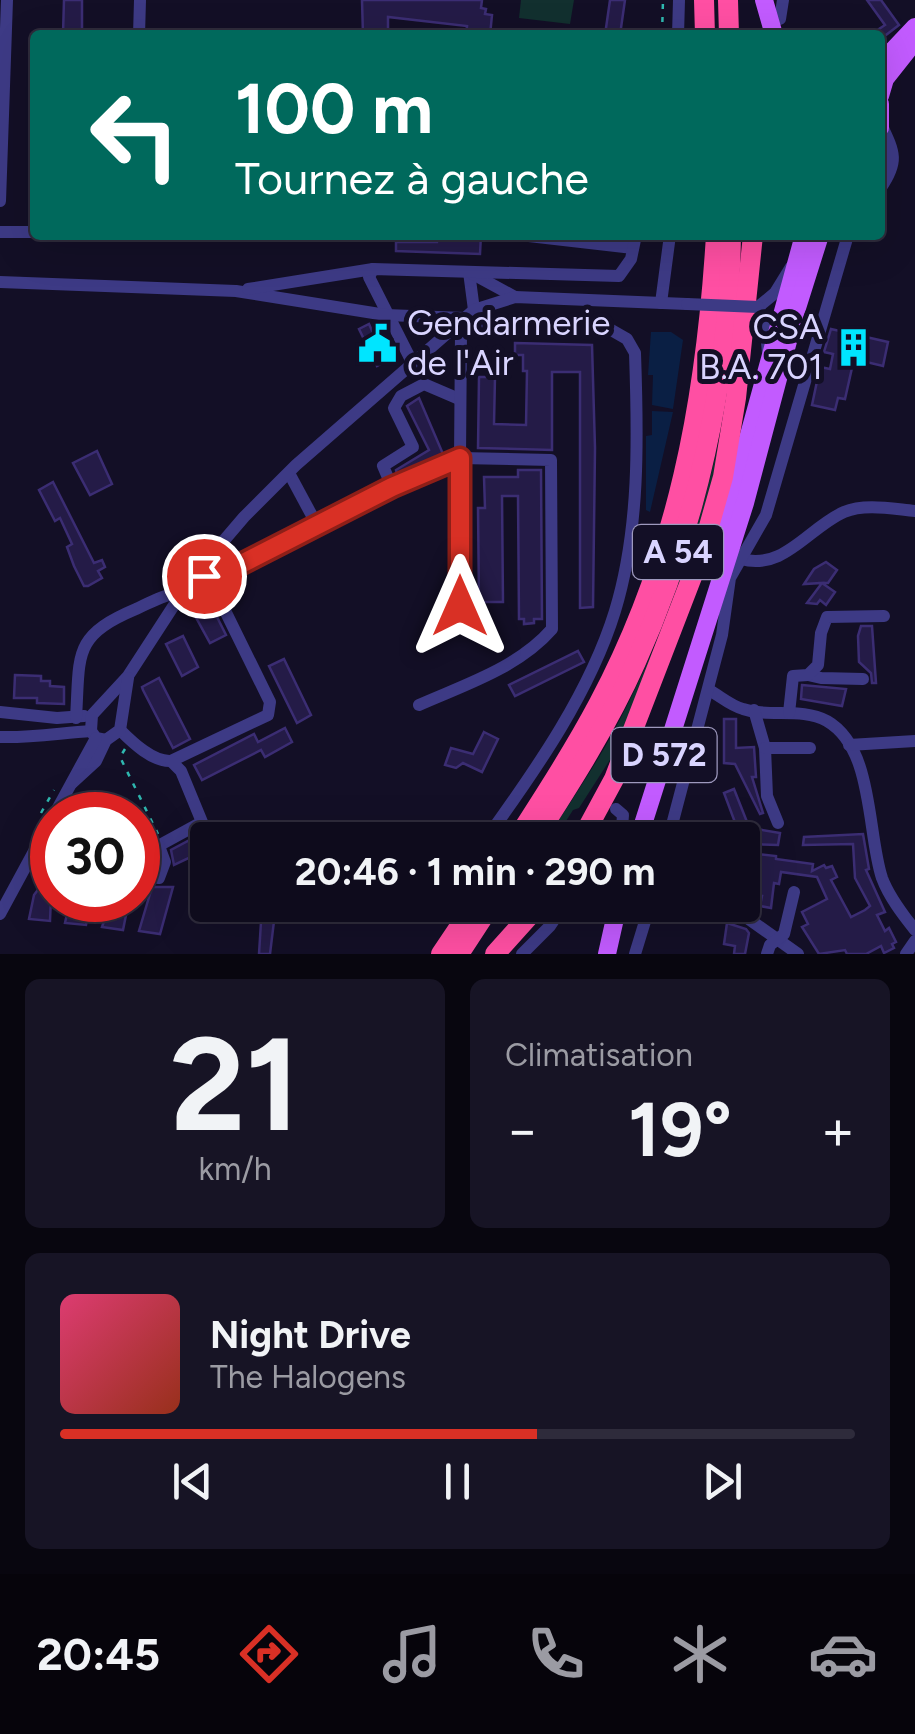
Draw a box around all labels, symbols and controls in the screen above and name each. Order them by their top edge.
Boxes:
text: 100 m [235,66,433,151]
icon: left [70,70,200,200]
text: Tournez à gauche [235,151,589,205]
place label: Gendarmerie de l'Air [407,302,610,384]
place label: CSA B.A. 701 [699,306,823,388]
public building icon: Gendarmerie de l'Air [356,322,398,364]
building icon: CSA B.A. 701 [832,326,874,368]
road number: A 54 [633,525,723,579]
pin [162,534,247,619]
icon: arrive [177,549,232,604]
position arrow [408,554,512,658]
road number: D 572 [612,728,716,782]
speed limit sign: 30 [30,792,160,922]
text: 20:46 · 1 min · 290 m [295,849,655,895]
text: 21 [170,1007,300,1163]
text: Climatisation [505,1036,693,1074]
text: 19° [628,1085,732,1175]
text: − [505,1097,539,1163]
text: + [821,1097,855,1163]
text: km/h [198,1150,272,1188]
text: Night Drive [210,1312,411,1358]
text: The Halogens [210,1358,406,1396]
icon: previous [165,1454,220,1509]
icon: pause [430,1454,485,1509]
icon: next [695,1454,750,1509]
icon: directions [234,1619,304,1689]
icon: music [377,1619,447,1689]
icon: phone [521,1619,591,1689]
icon: climate [665,1619,735,1689]
icon: car [808,1619,878,1689]
text: 20:45 [37,1627,160,1681]

